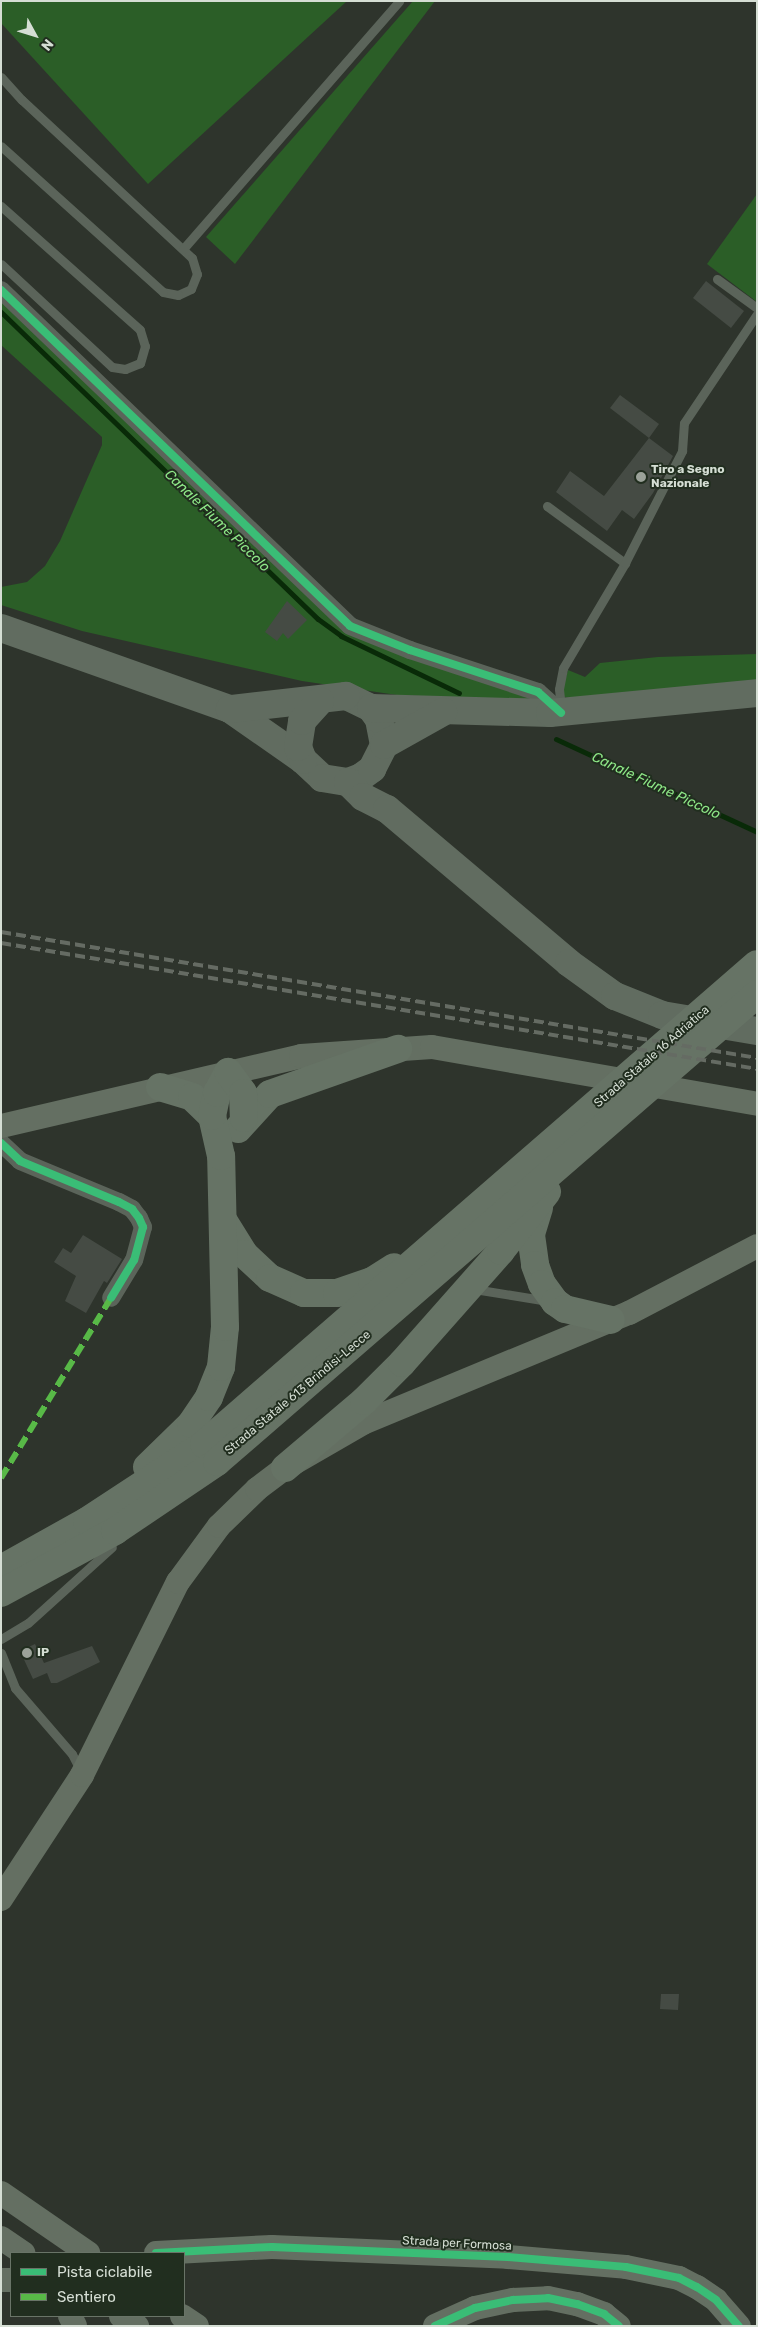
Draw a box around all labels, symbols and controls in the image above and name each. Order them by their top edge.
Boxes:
north arrow [10,10,60,60]
text: N [37,35,57,54]
place label: Tiro a Segno Nazionale [651,463,725,491]
water label: Canale Fiume Piccolo [161,466,273,576]
marker: Tiro a Segno Nazionale [635,471,647,483]
water label: Canale Fiume Piccolo [589,749,723,823]
street label: Strada Statale 16 Adriatica [591,1003,713,1111]
street label: Strada Statale 613 Brindisi-Lecce [222,1328,374,1458]
place label: IP [37,1646,49,1660]
marker: IP [21,1647,33,1659]
street label: Strada per Formosa [402,2234,512,2254]
legend [10,2252,185,2317]
text: Pista ciclabile [57,2263,152,2281]
text: Sentiero [57,2288,116,2306]

